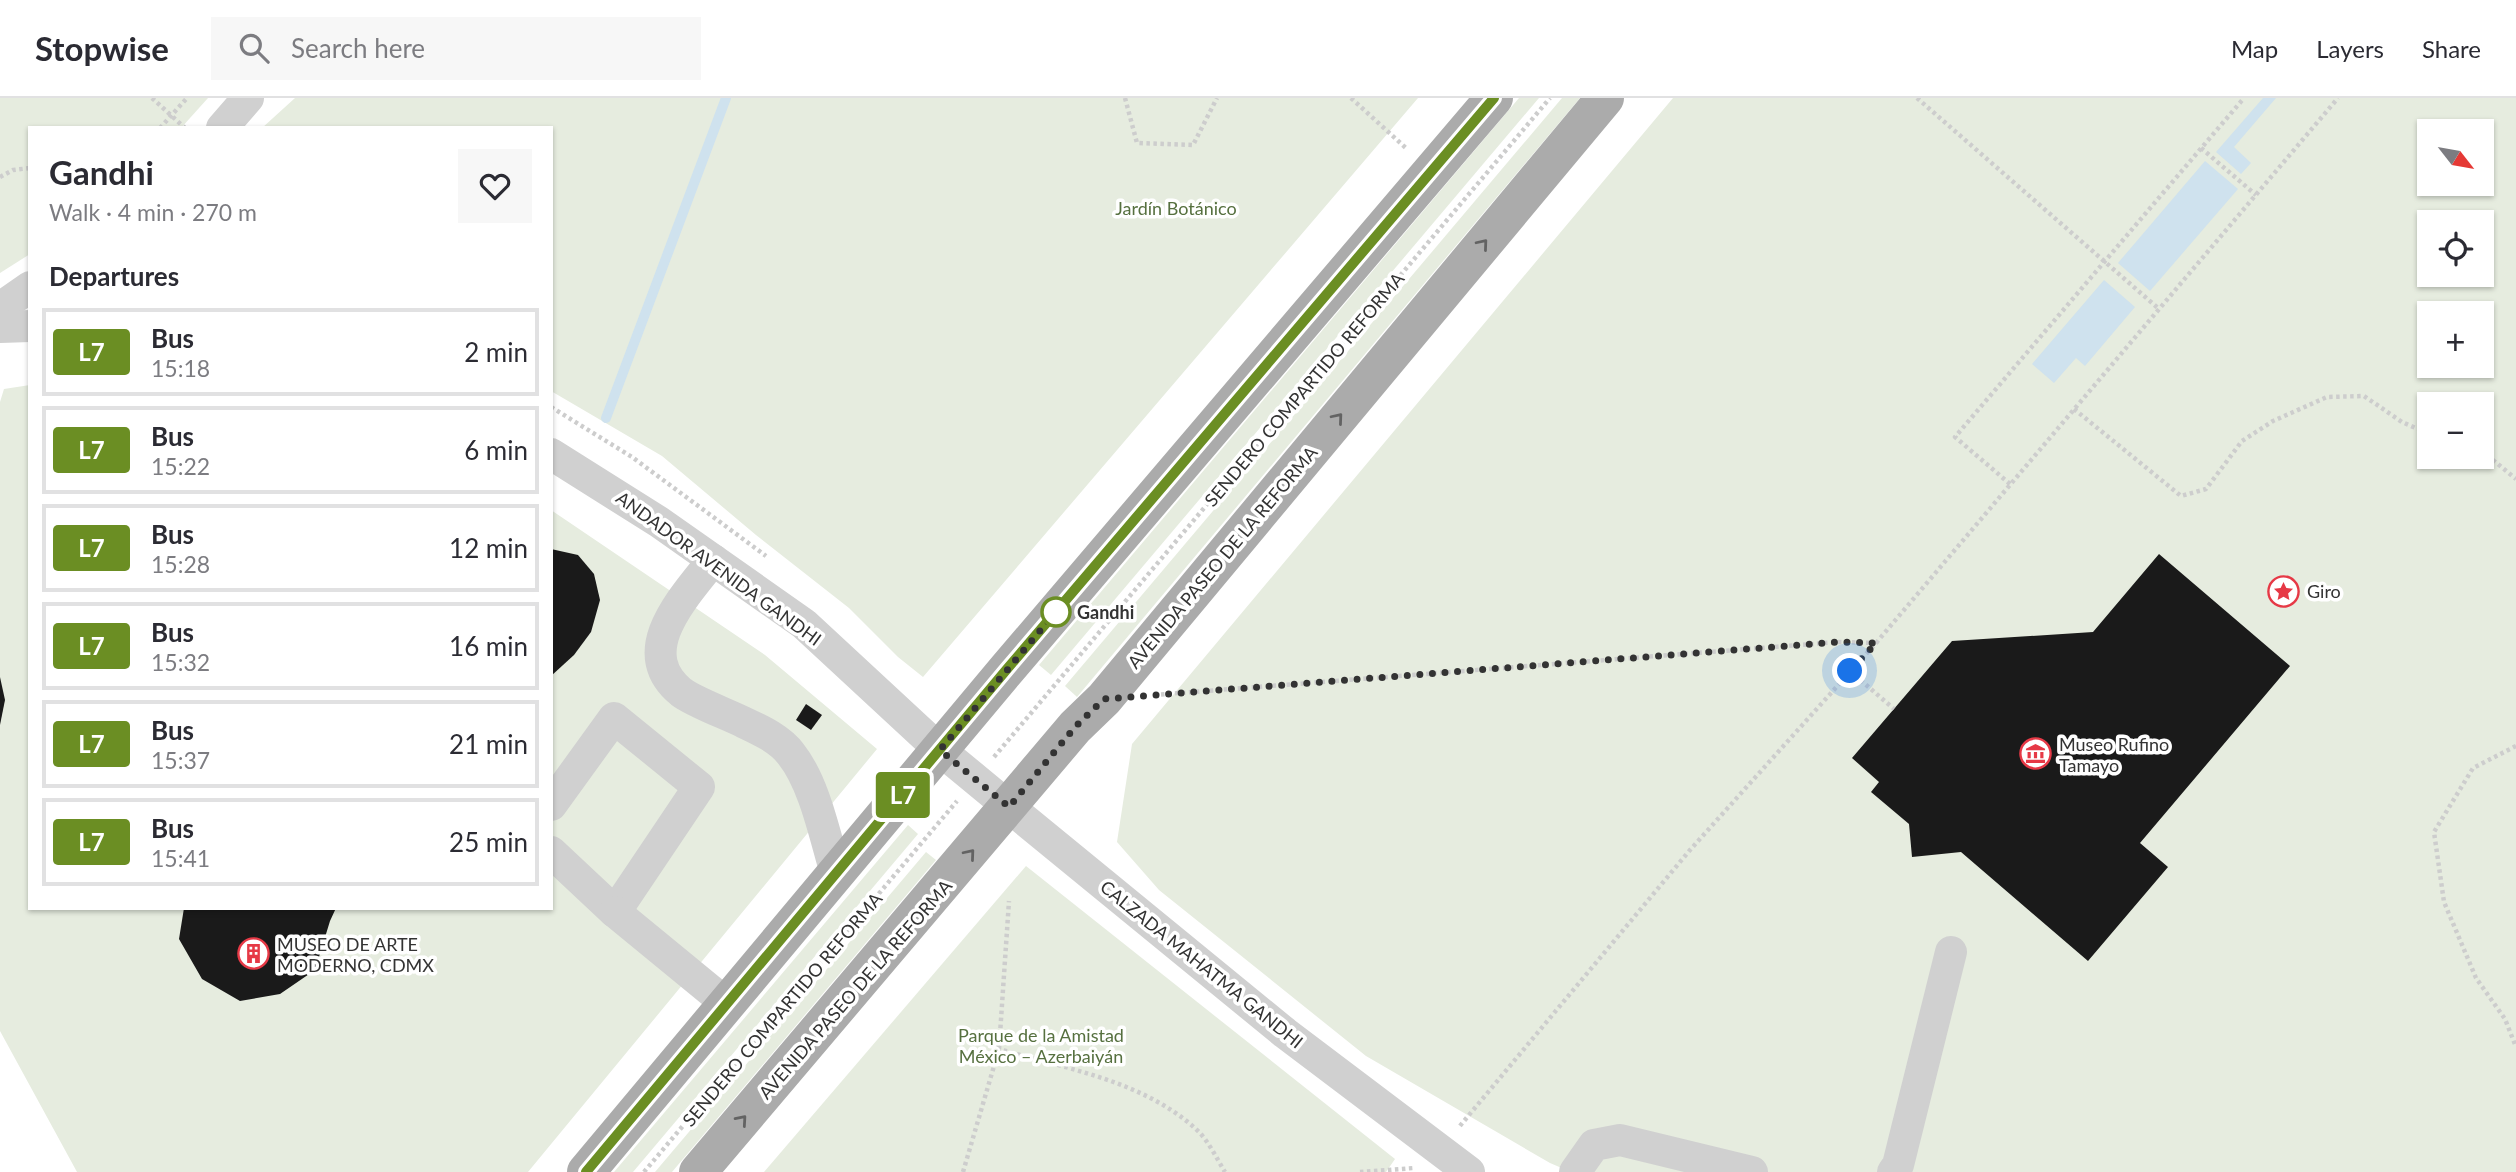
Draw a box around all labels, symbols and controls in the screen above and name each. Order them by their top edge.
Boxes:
search box [211,17,701,80]
text: Stopwise [35,28,169,68]
icon: search [235,29,273,67]
text: Search here [291,32,425,64]
text: Map [2231,34,2278,63]
text: Layers [2316,34,2384,63]
text: Share [2422,34,2481,63]
north arrow [2417,119,2494,196]
map controls [2417,119,2494,469]
button: heart [458,149,532,223]
text: Gandhi [49,152,154,192]
park label: Jardín Botánico [1115,197,1237,219]
text: Walk · 4 min · 270 m [49,198,257,226]
button: locate [2417,210,2494,287]
one-way arrow [1475,239,1488,251]
text: Departures [49,260,179,292]
street label: SENDERO COMPARTIDO REFORMA [1200,267,1409,510]
button: + [2417,301,2494,378]
text: Bus [151,322,194,354]
text: 2 min [464,336,528,368]
text: L7 [78,337,105,366]
text: 15:18 [151,354,210,382]
button: − [2417,392,2494,469]
one-way arrow [1330,414,1342,427]
text: Bus [151,420,194,452]
text: 6 min [464,434,528,466]
text: L7 [78,435,105,464]
street label: AVENIDA PASEO DE LA REFORMA [1122,441,1322,673]
text: 15:22 [151,452,210,480]
street label: ANDADOR AVENIDA GANDHI [612,486,826,650]
text: Bus [151,518,194,550]
text: 12 min [449,532,528,564]
text: L7 [78,533,105,562]
text: 15:28 [151,550,210,578]
place icon: Giro [2267,574,2301,608]
place label: Giro [2307,580,2341,602]
marker: Gandhi [1041,597,1071,627]
place label: Gandhi [1077,601,1134,623]
text: Bus [151,616,194,648]
text: 16 min [449,630,528,662]
text: L7 [78,631,105,660]
text: 15:32 [151,648,210,676]
your location [1832,653,1867,688]
text: Bus [151,714,194,746]
text: 21 min [449,728,528,760]
text: L7 [78,729,105,758]
place label: Museo Rufino Tamayo [2059,733,2169,776]
museum icon: Museo Rufino Tamayo [2019,737,2053,771]
text: 15:37 [151,746,210,774]
line badge: L7 [872,772,934,818]
text: L7 [890,780,916,809]
text: Bus [151,812,194,844]
text: 25 min [449,826,528,858]
text: L7 [78,827,105,856]
text: 15:41 [151,844,210,872]
one-way arrow [961,849,974,862]
street label: AVENIDA PASEO DE LA REFORMA [754,874,957,1103]
street label: CALZADA MAHATMA GANDHI [1096,875,1308,1053]
street label: SENDERO COMPARTIDO REFORMA [678,887,887,1130]
place label: MUSEO DE ARTE MODERNO, CDMX [277,933,434,976]
building icon: MUSEO DE ARTE MODERNO, CDMX [237,937,271,971]
park label: Parque de la Amistad México – Azerbaiyán [958,1024,1124,1067]
one-way arrow [734,1115,746,1128]

